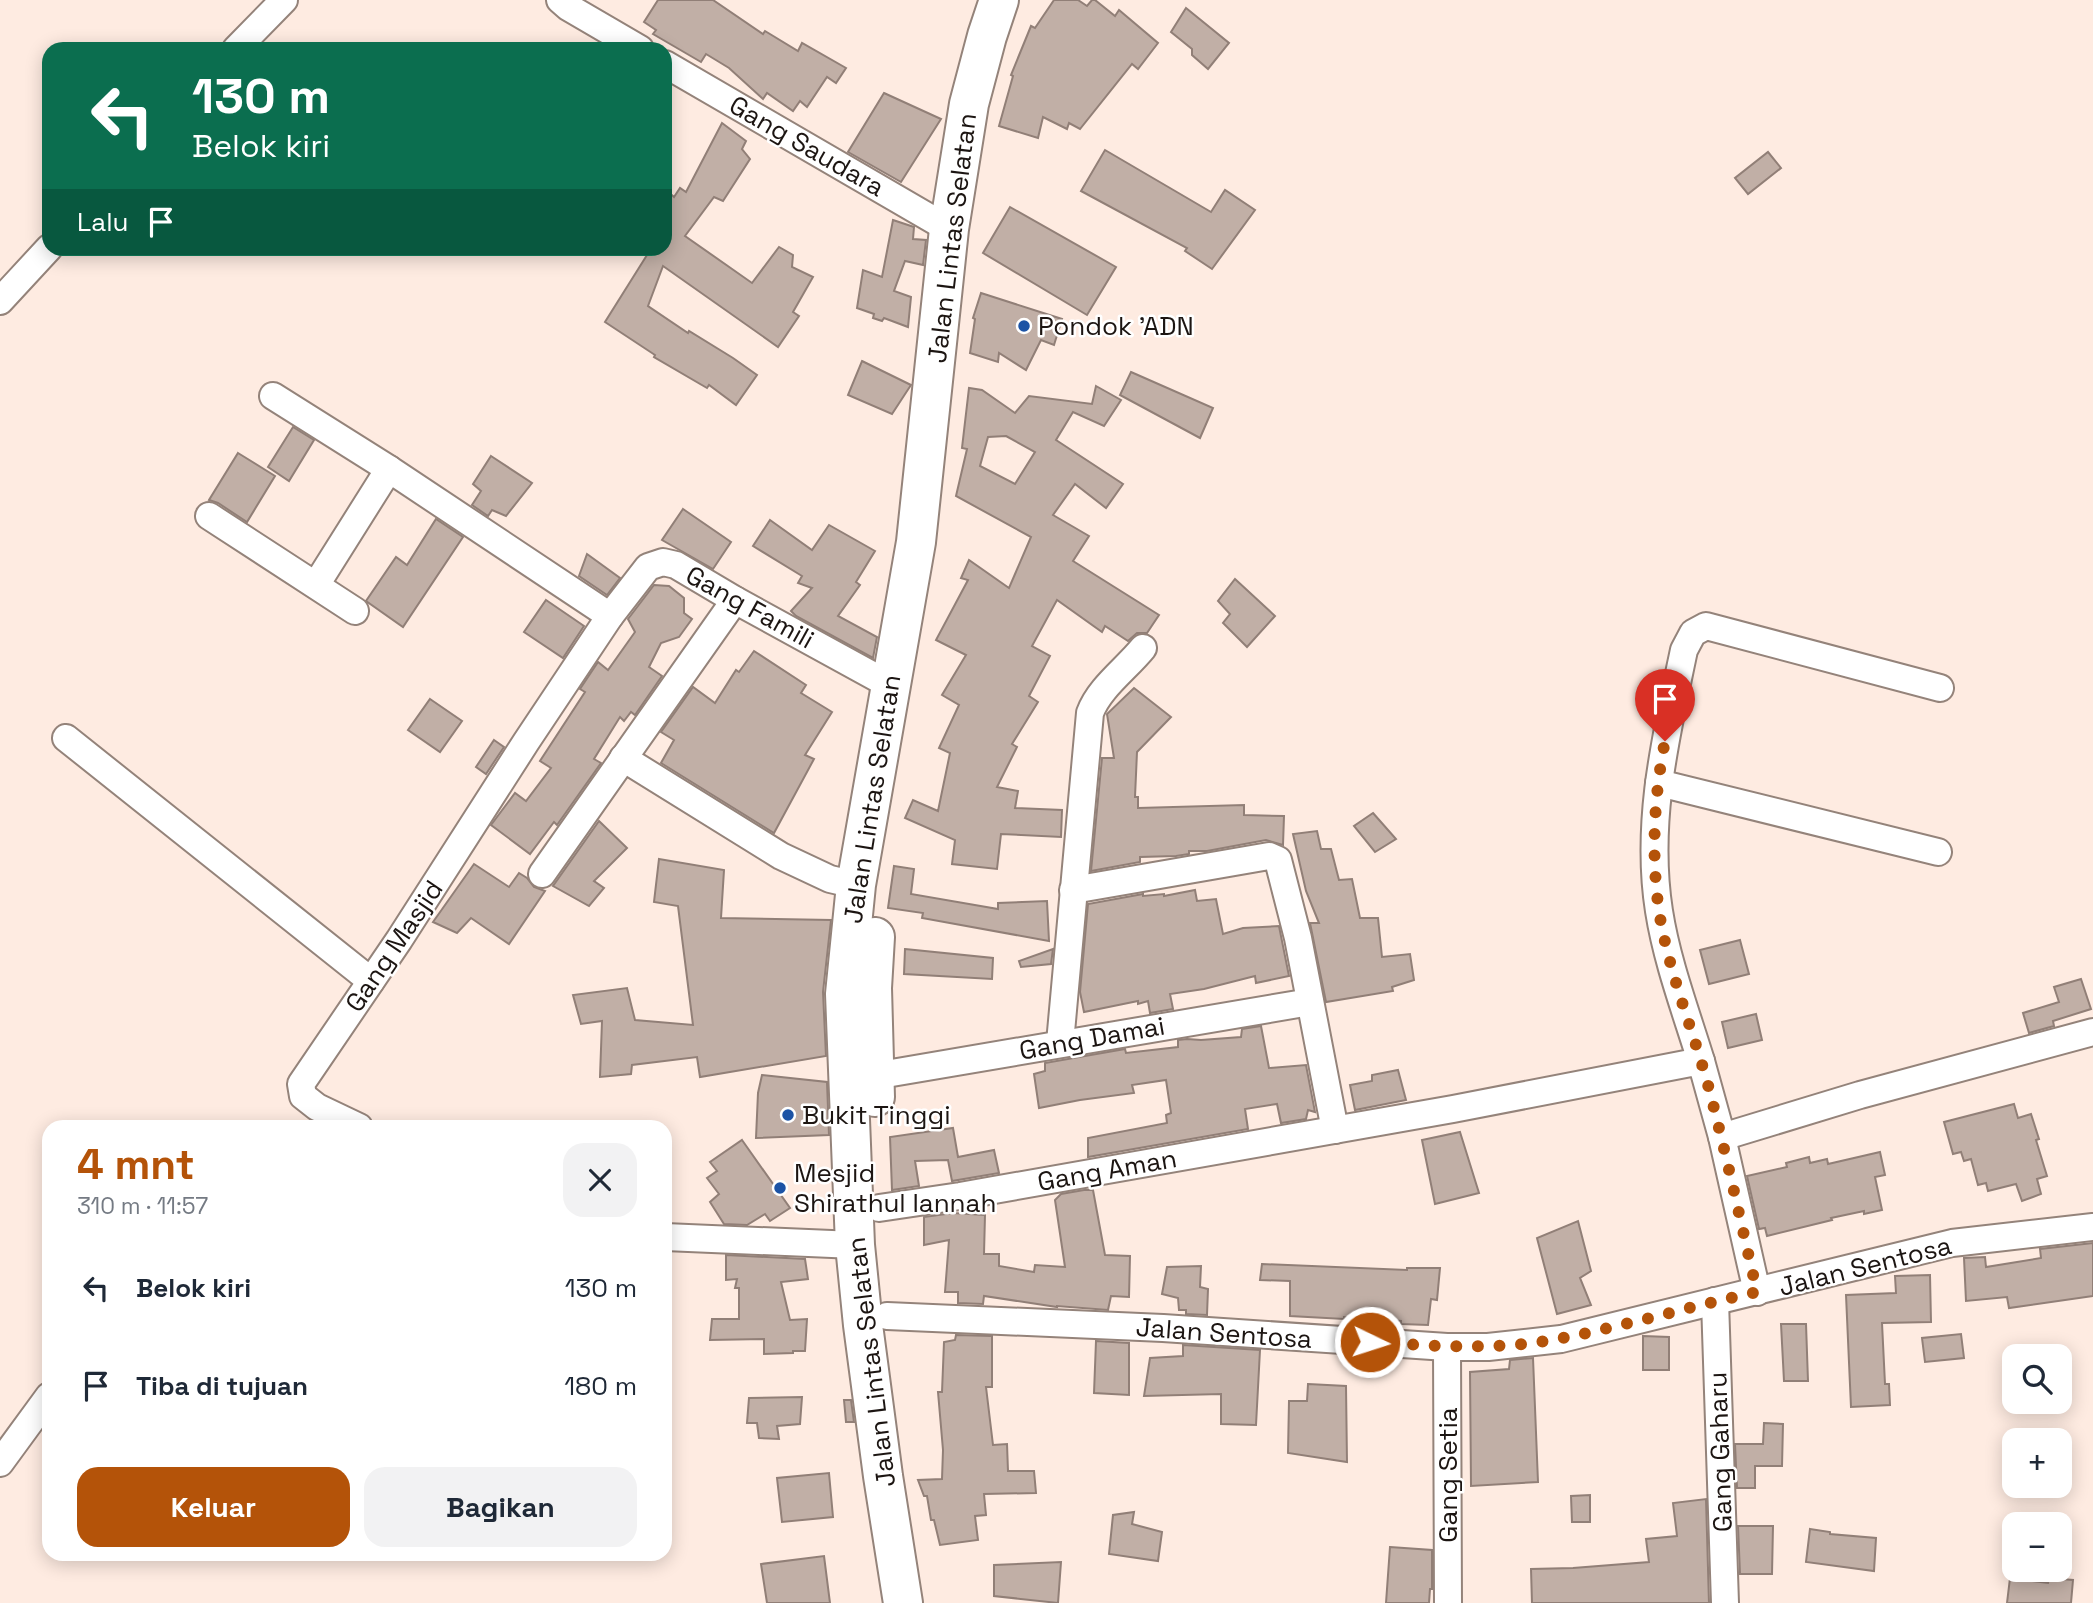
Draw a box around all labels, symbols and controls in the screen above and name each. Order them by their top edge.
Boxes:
text: 130 m [192,65,330,127]
icon: left [77,70,168,161]
street label: Gang Saudara [723,88,891,204]
street label: Jalan Lintas Selatan [920,111,984,365]
text: Belok kiri [192,126,330,166]
icon: arrive [142,203,180,241]
text: Lalu [77,205,128,239]
place label: Pondok 'ADN [1038,309,1194,343]
marker: Pondok 'ADN [1016,318,1032,334]
street label: Gang Famili [680,558,820,656]
pin [1635,669,1695,741]
street label: Jalan Lintas Selatan [836,672,908,926]
icon: arrive [1646,680,1684,718]
street label: Gang Masjid [337,873,451,1019]
street label: Gang Damai [1017,1008,1167,1068]
place label: Bukit Tinggi [802,1098,951,1132]
marker: Bukit Tinggi [780,1107,796,1123]
text: 4 mnt [77,1138,195,1191]
street label: Gang Aman [1035,1141,1179,1199]
button: close [563,1143,637,1217]
place label: Mesjid Shirathul Iannah [794,1156,996,1220]
marker: Mesjid Shirathul Iannah [772,1180,788,1196]
text: 310 m · 11:57 [77,1191,208,1221]
street label: Jalan Sentosa [1775,1228,1955,1304]
street label: Jalan Lintas Selatan [839,1235,903,1489]
icon: left [77,1269,115,1307]
text: Belok kiri [136,1271,251,1305]
text: 130 m [565,1271,637,1305]
position arrow [1333,1305,1407,1379]
street label: Jalan Sentosa [1135,1310,1313,1356]
map controls [2002,1344,2072,1582]
button: search [2002,1344,2072,1414]
icon: arrive [77,1367,115,1405]
text: Tiba di tujuan [136,1369,308,1403]
text: 180 m [564,1369,637,1403]
street label: Gang Gaharu [1700,1371,1740,1533]
street label: Gang Setia [1431,1407,1465,1543]
button: + [2002,1428,2072,1498]
button: Keluar [77,1467,350,1547]
button: Bagikan [364,1467,637,1547]
button: − [2002,1512,2072,1582]

